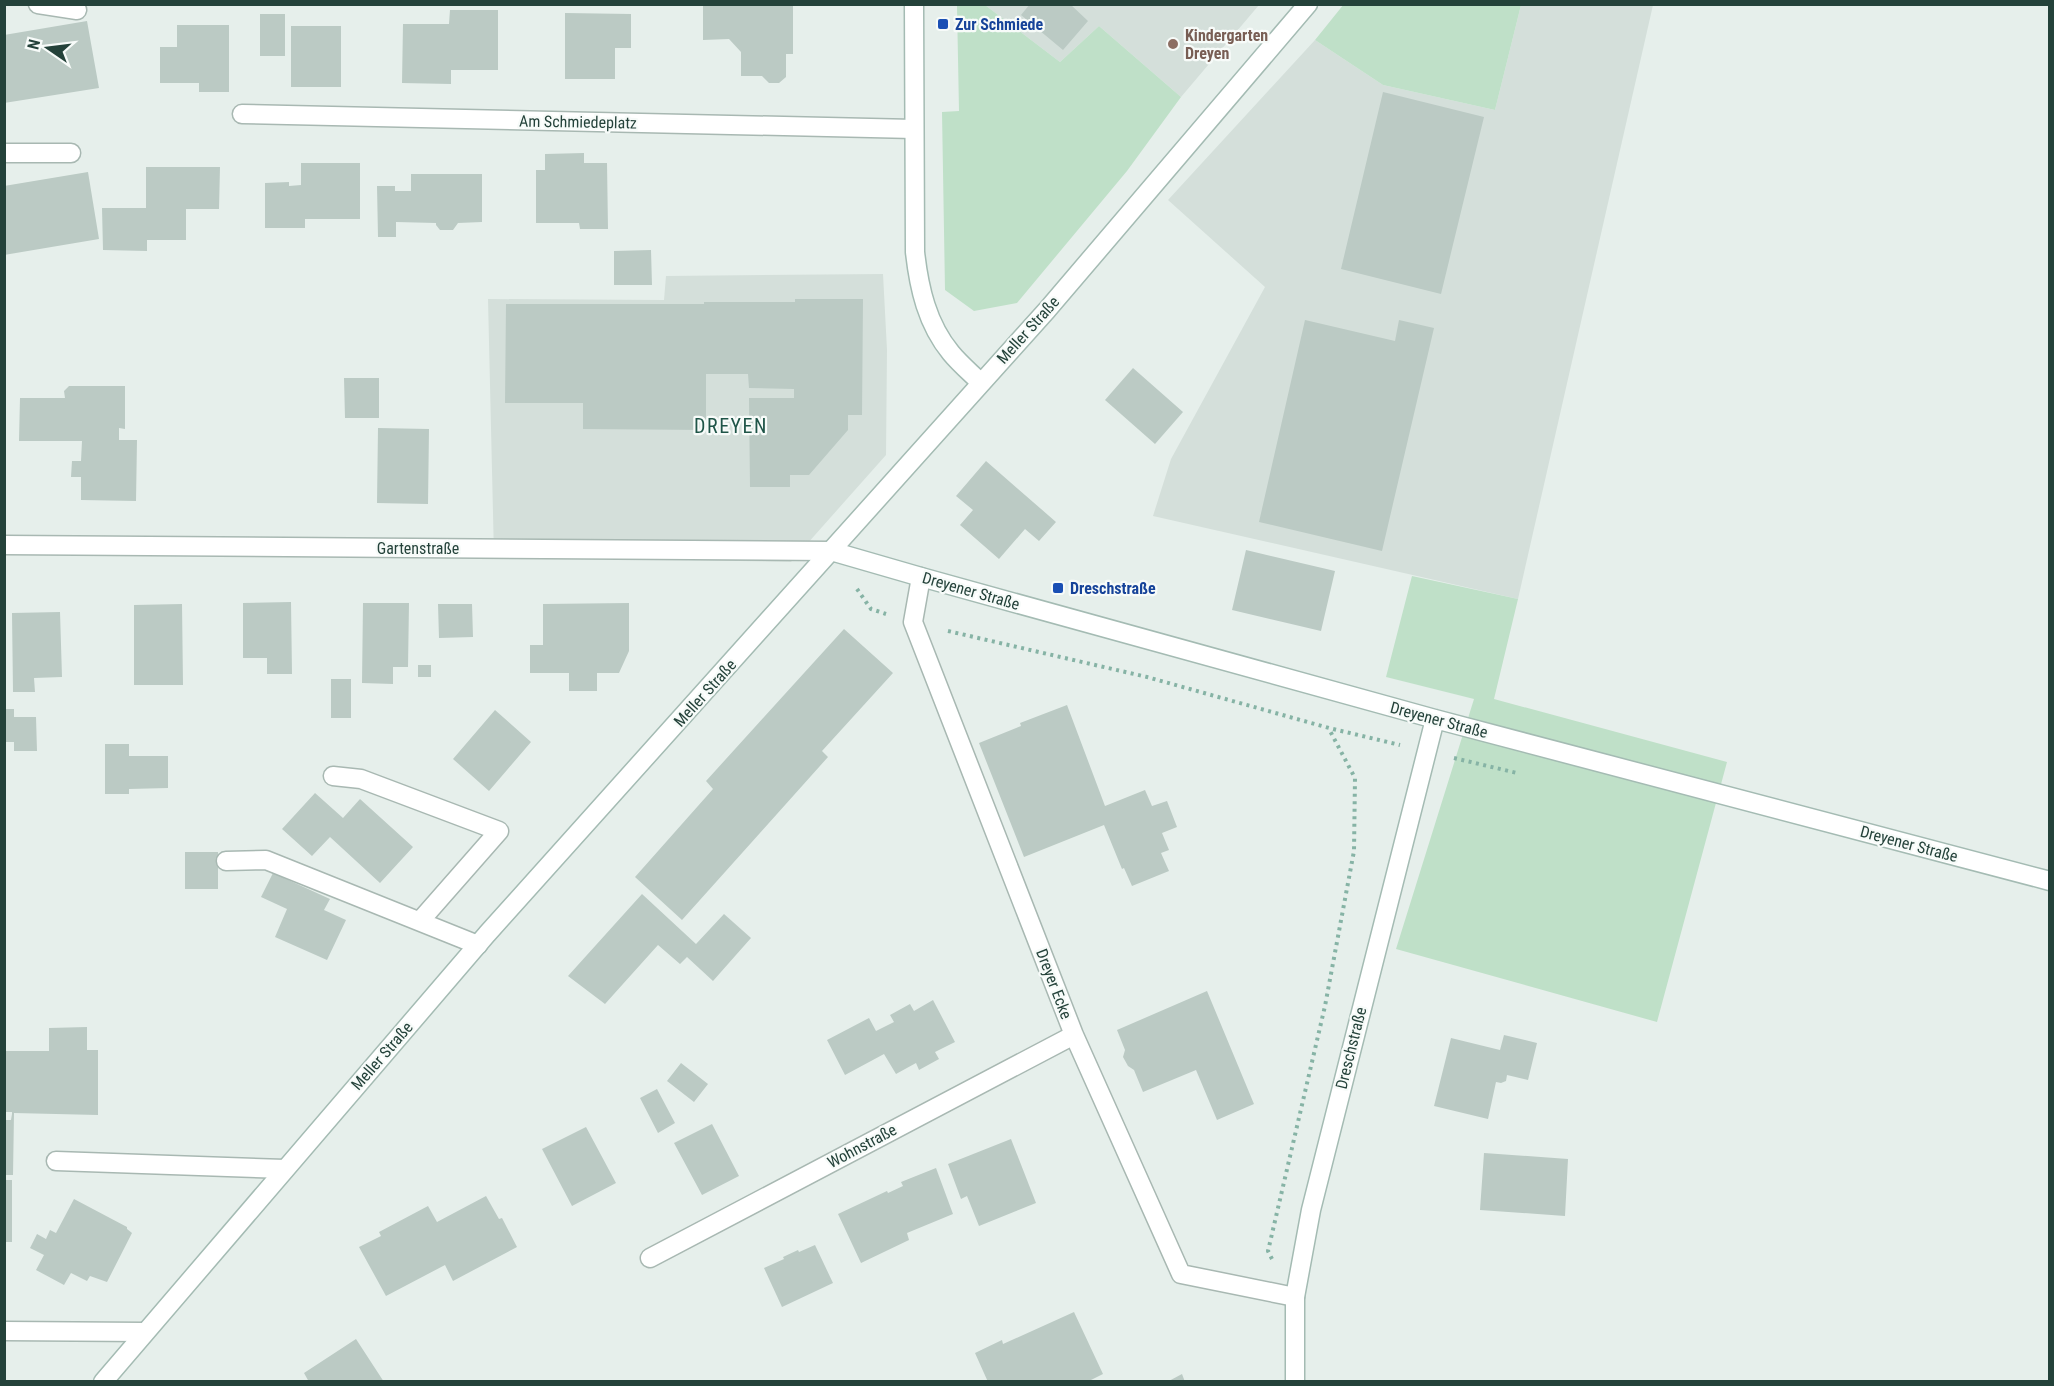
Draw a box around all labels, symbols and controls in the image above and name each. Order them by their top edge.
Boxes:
place label: Zur Schmiede [955,15,1044,34]
marker: Zur Schmiede [936,17,950,31]
north arrow [18,18,78,78]
place label: Kindergarten Dreyen [1185,26,1268,63]
text: N [24,37,44,52]
marker: Kindergarten Dreyen [1166,37,1180,51]
street label: Am Schmiedeplatz [519,111,637,133]
street label: Meller Straße [993,292,1063,368]
district label: DREYEN [694,414,768,438]
street label: Gartenstraße [377,539,459,558]
street label: Dreyener Straße [920,568,1022,614]
place label: Dreschstraße [1070,579,1156,598]
marker: Dreschstraße [1051,581,1065,595]
street label: Meller Straße [670,655,740,731]
street label: Dreyener Straße [1388,698,1490,742]
street label: Dreyener Straße [1858,822,1960,866]
street label: Dreyer Ecke [1032,946,1076,1022]
street label: Dreschstraße [1332,1005,1370,1091]
street label: Meller Straße [347,1018,417,1094]
street label: Wohnstraße [824,1120,900,1172]

